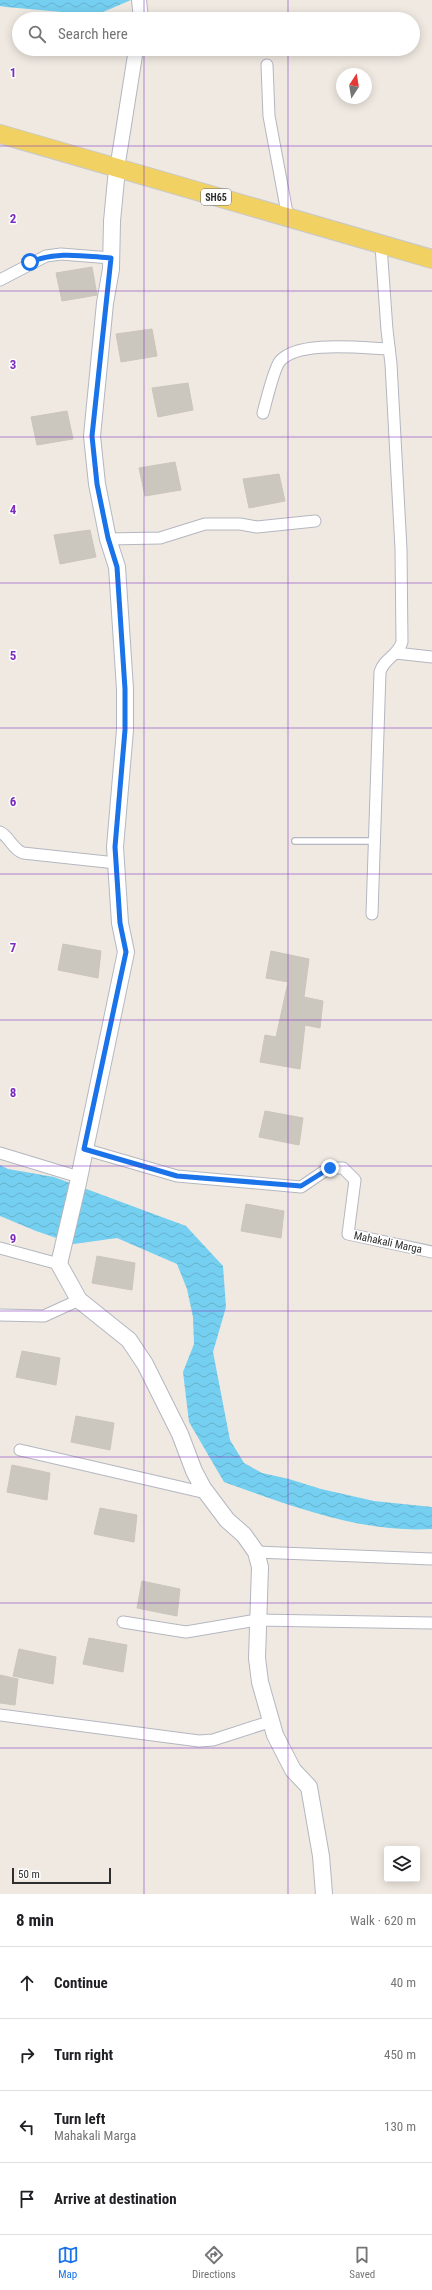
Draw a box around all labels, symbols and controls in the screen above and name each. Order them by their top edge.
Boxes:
search box [12,12,420,56]
icon: search [26,23,48,45]
text: Search here [58,25,128,43]
text: 1 [10,65,16,80]
north arrow [336,68,372,104]
road number: SH65 [201,189,231,205]
text: 2 [10,211,17,226]
route start [21,253,39,271]
text: 3 [10,357,16,372]
text: 4 [10,502,17,517]
text: 5 [10,648,17,663]
text: 6 [10,794,17,809]
text: 7 [10,940,17,955]
text: 8 [10,1085,16,1100]
route end [321,1159,339,1177]
street label: Mahakali Marga [353,1229,423,1256]
text: 9 [10,1231,16,1246]
map controls [384,1846,420,1882]
button: layers [384,1846,420,1882]
scale bar [12,1866,111,1885]
text: 50 m [18,1868,40,1881]
text: 8 min [16,1910,54,1930]
text: Walk · 620 m [350,1913,416,1928]
icon: ahead [16,1972,38,1994]
text: Continue [54,1974,108,1992]
text: 40 m [390,1975,416,1990]
icon: right [16,2044,38,2066]
text: Turn right [54,2046,113,2064]
text: 450 m [384,2047,416,2062]
text: Turn left [54,2110,105,2128]
icon: left [16,2116,38,2138]
text: 130 m [384,2119,416,2134]
text: Mahakali Marga [54,2128,136,2143]
icon: arrive [16,2188,38,2210]
text: Arrive at destination [54,2190,177,2208]
tab: Map [57,2244,79,2281]
tab: Directions [192,2244,236,2281]
tab: Saved [349,2244,375,2281]

